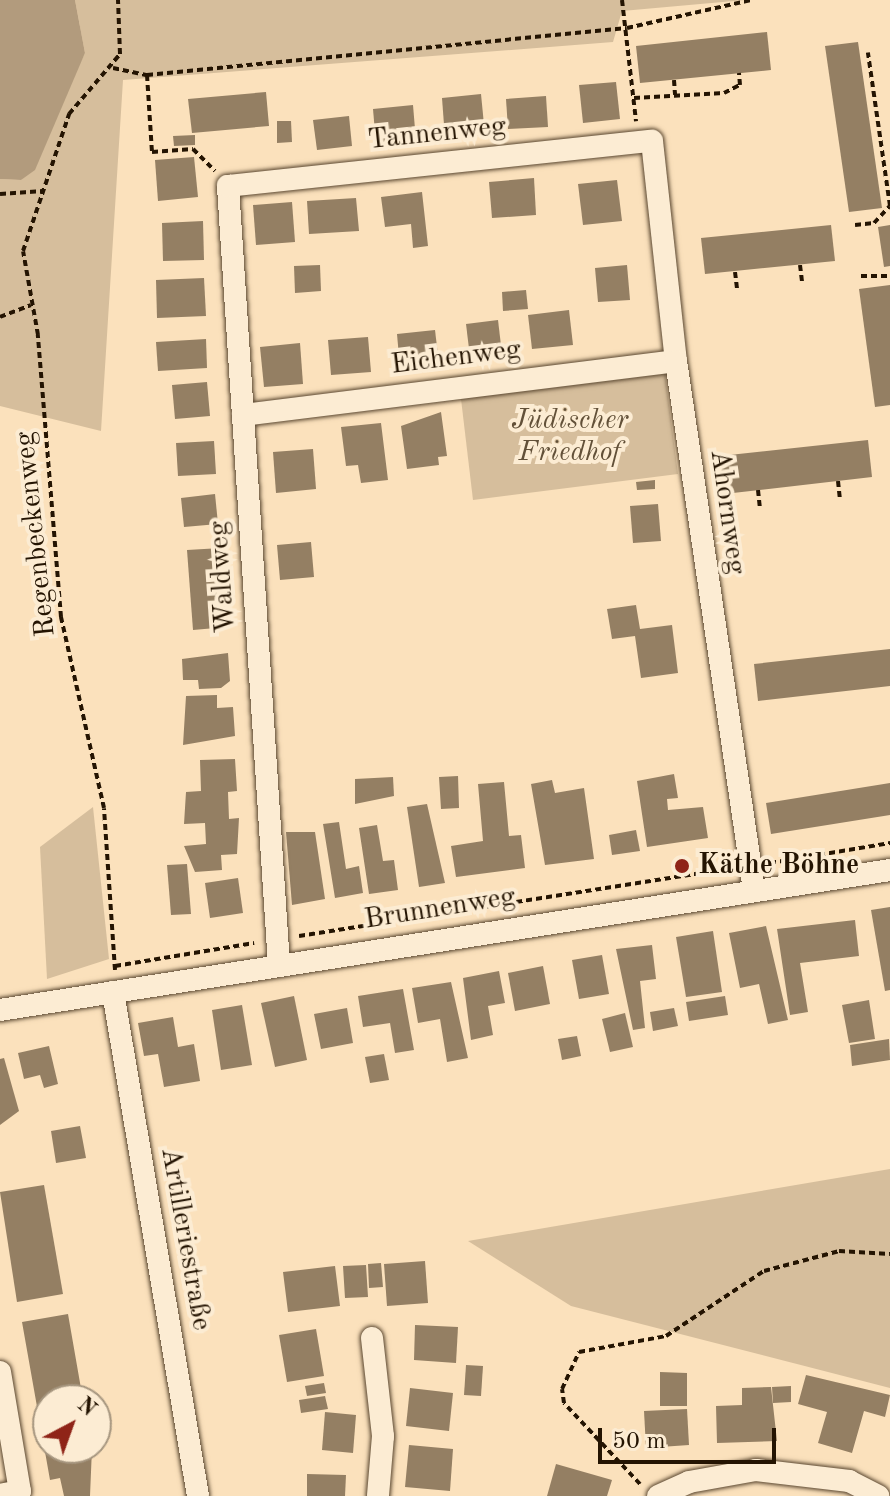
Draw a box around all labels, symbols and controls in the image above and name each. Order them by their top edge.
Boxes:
street label: Tannenweg [366,110,508,158]
street label: Eichenweg [389,333,523,383]
park label: Jüdischer Friedhof [512,404,628,470]
street label: Regenbeckenweg [9,430,63,638]
street label: Ahornweg [702,448,752,576]
street label: Waldweg [202,520,244,634]
place label: Käthe Böhne [698,849,859,883]
marker: Käthe Böhne [673,857,691,875]
street label: Brunnenweg [362,880,518,938]
street label: Artilleriestraße [152,1145,218,1333]
north arrow [32,1384,112,1464]
text: N [73,1394,100,1421]
scale bar [602,1412,780,1462]
text: 50 m [612,1430,666,1454]

